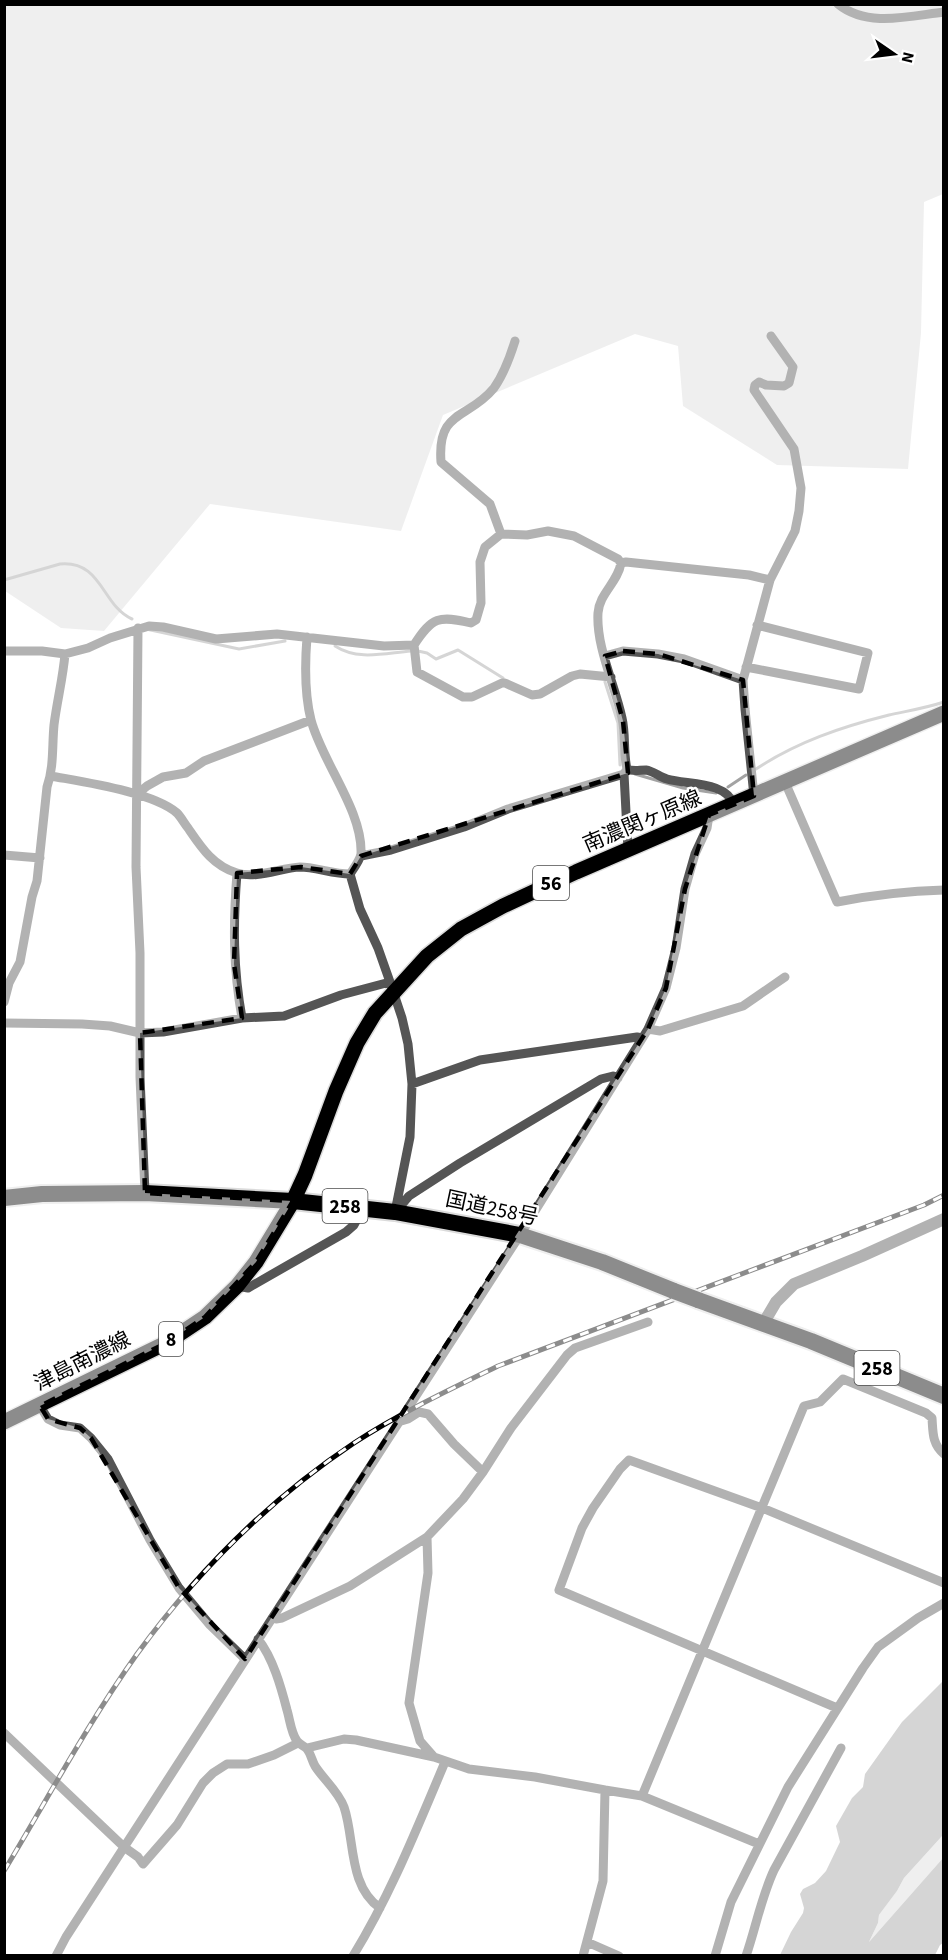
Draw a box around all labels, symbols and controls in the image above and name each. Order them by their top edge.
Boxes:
north arrow [864,24,924,84]
text: N [896,50,920,65]
street label: 南濃関ヶ原線 [578,783,706,859]
road number: 56 [533,866,569,900]
street label: 国道258号 [443,1184,541,1232]
road number: 258 [322,1189,368,1223]
road number: 8 [159,1322,183,1356]
street label: 津島南濃線 [28,1324,136,1398]
road number: 258 [854,1351,900,1385]

